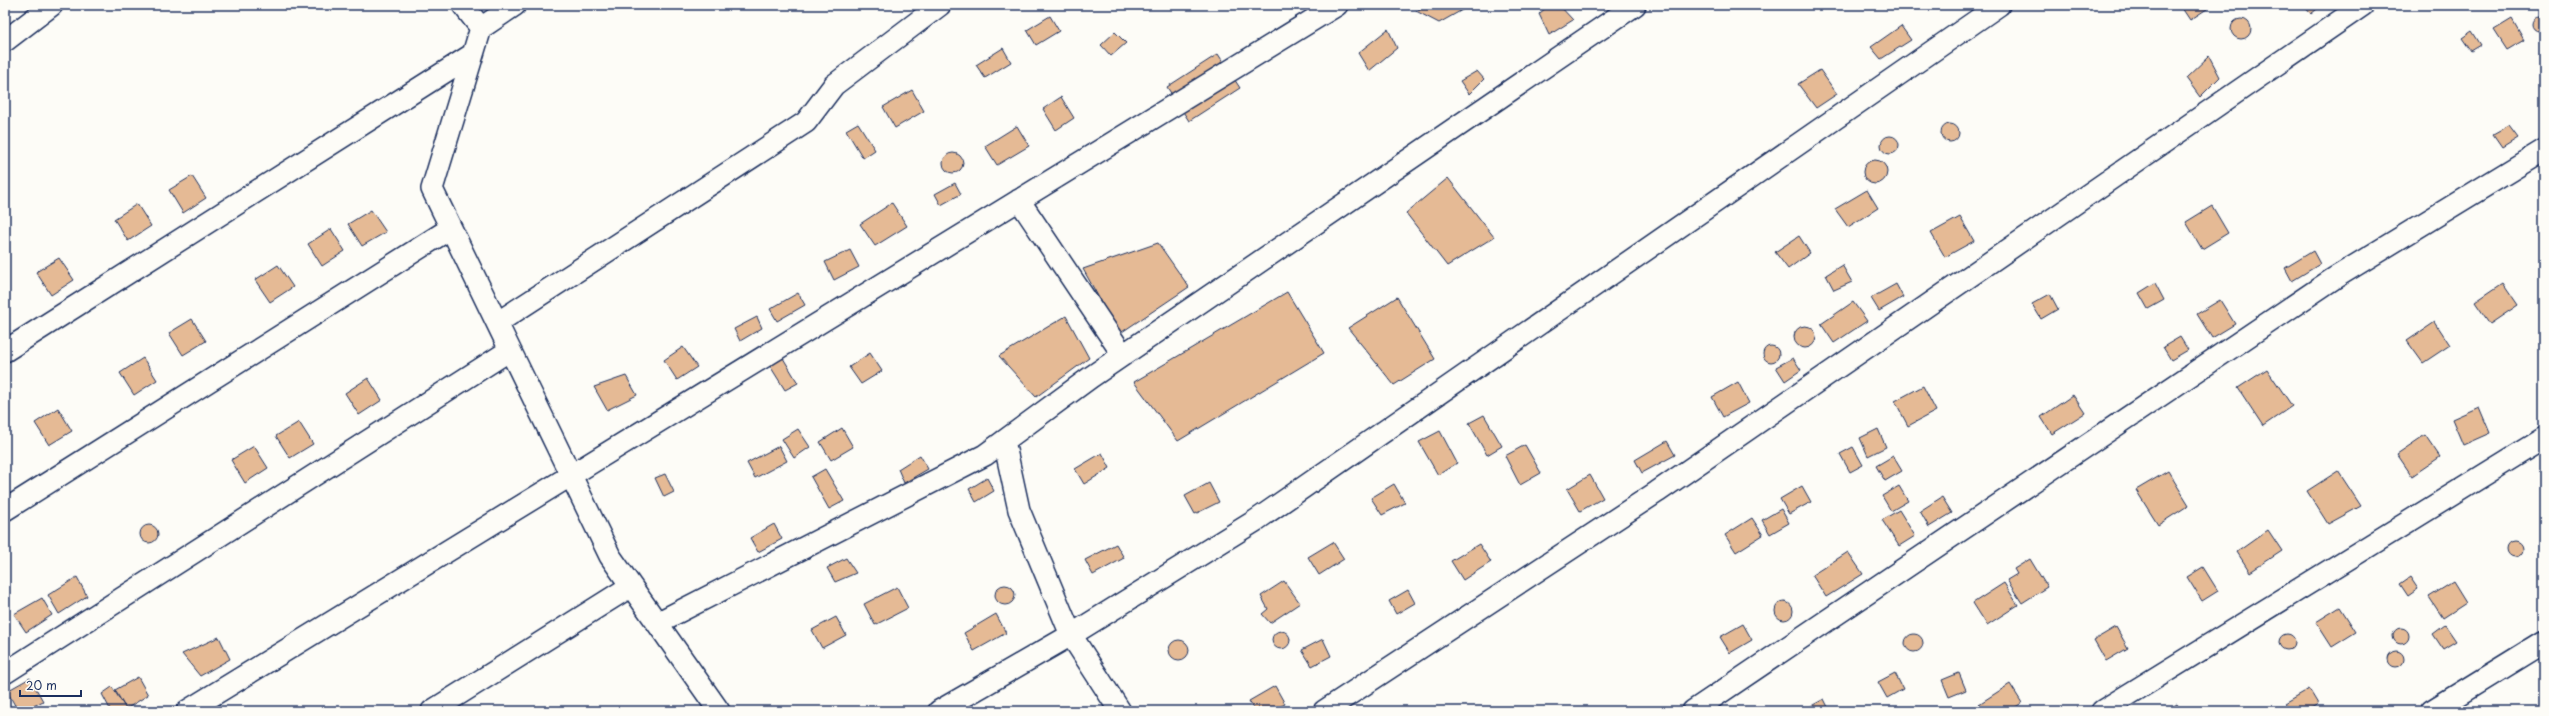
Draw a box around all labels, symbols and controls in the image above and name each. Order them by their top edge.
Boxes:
scale bar [20,672,81,698]
text: 20 m [26,676,57,694]

